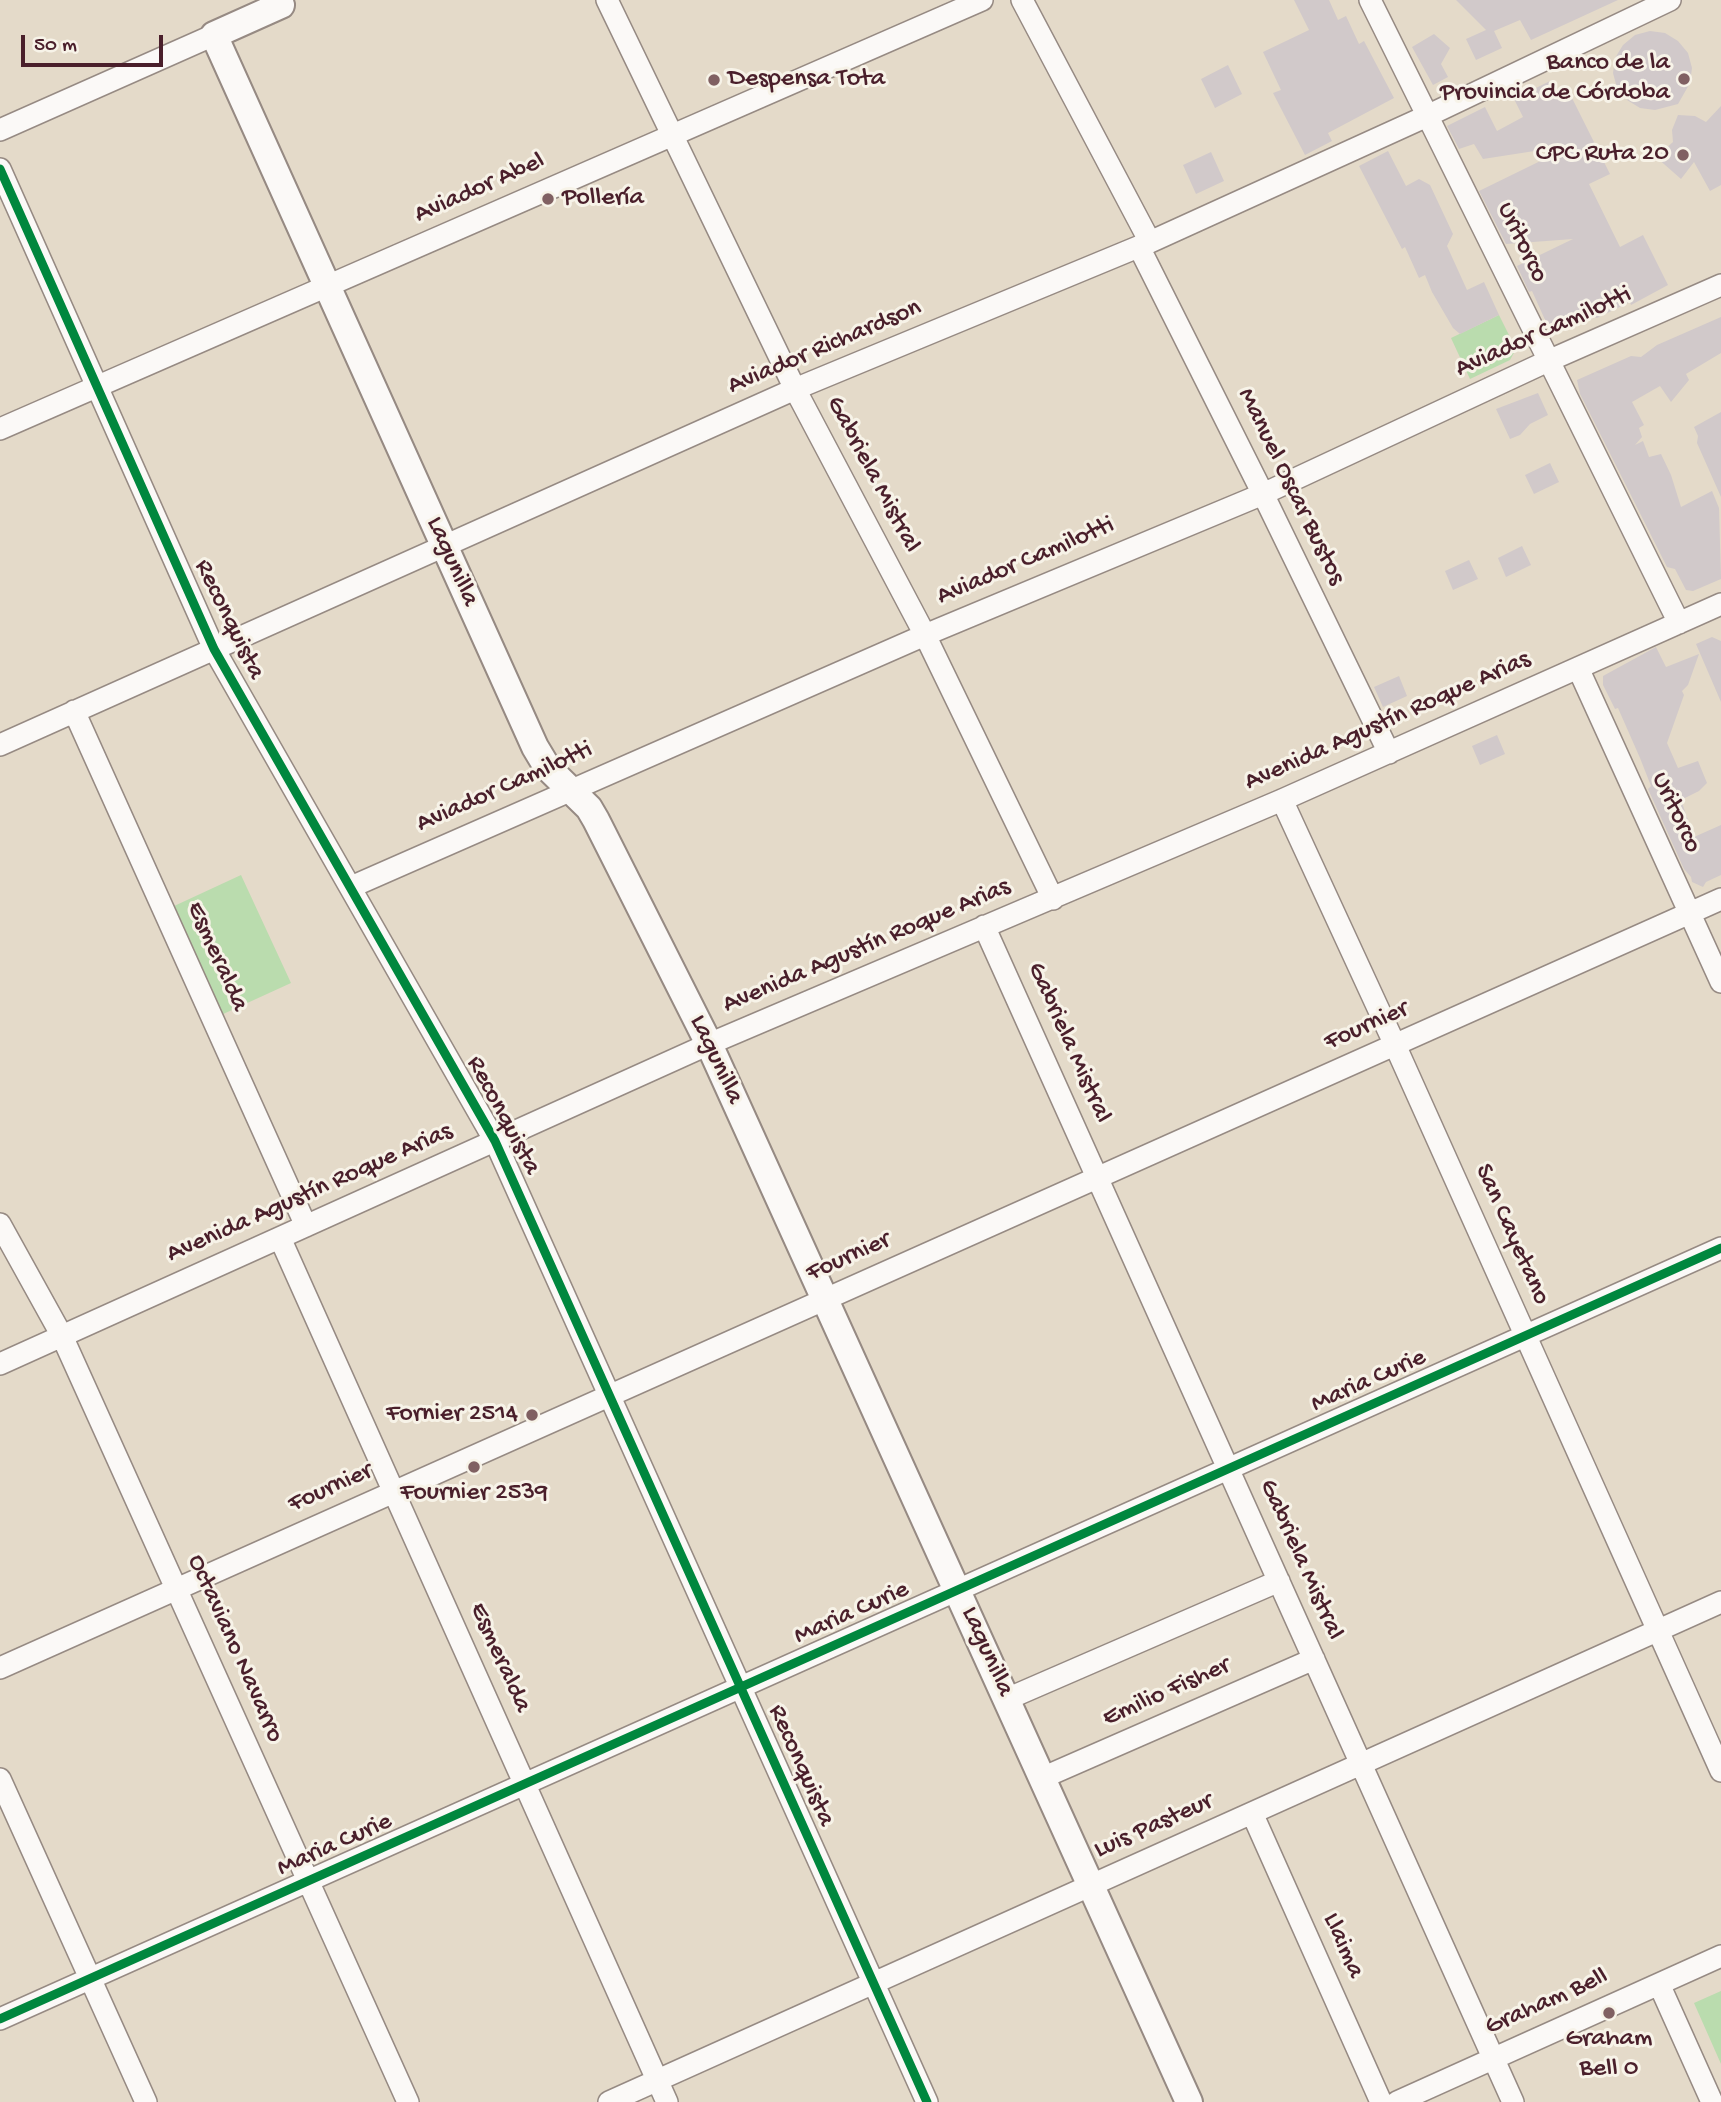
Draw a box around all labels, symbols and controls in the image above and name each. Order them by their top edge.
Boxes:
scale bar [24,21,166,65]
text: 50 m [34,34,77,59]
place label: Banco de la Provincia de Córdoba [1440,48,1670,110]
place label: Despensa Tota [728,64,885,96]
marker: Banco de la Provincia de Córdoba [1676,71,1692,87]
marker: Despensa Tota [706,72,722,88]
place label: CPC Ruta 20 [1536,139,1669,171]
street label: Aviador Abel [410,146,550,232]
marker: CPC Ruta 20 [1675,147,1691,163]
place label: Pollería [562,183,644,215]
marker: Pollería [540,191,556,207]
street label: Uritorco [1488,198,1554,288]
street label: Aviador Camilotti [1451,280,1637,386]
street label: Aviador Richardson [723,293,927,403]
street label: Manuel Oscar Bustos [1229,384,1351,590]
street label: Gabriela Mistral [818,392,926,558]
street label: Aviador Camilotti [933,511,1119,613]
street label: Lagunilla [417,512,485,612]
street label: Reconquista [186,555,270,685]
street label: Avenida Agustín Roque Arias [1240,645,1536,799]
street label: Aviador Camilotti [412,735,598,841]
street label: Uritorco [1643,768,1707,858]
street label: Avenida Agustín Roque Arias [719,872,1015,1022]
street label: Esmeralda [178,897,254,1017]
street label: Gabriela Mistral [1019,958,1117,1128]
street label: Fournier [1320,995,1414,1059]
street label: Lagunilla [681,1010,749,1110]
street label: Reconquista [458,1051,546,1181]
street label: Avenida Agustín Roque Arias [162,1117,458,1271]
street label: San Cayetano [1466,1160,1556,1310]
street label: Fournier [802,1226,896,1290]
street label: Maria Curie [1307,1343,1431,1421]
place label: Fornier 2514 [386,1399,518,1431]
marker: Fornier 2514 [524,1407,540,1423]
street label: Fournier [284,1457,378,1521]
marker: Fournier 2539 [466,1459,482,1475]
street label: Gabriela Mistral [1251,1475,1349,1645]
place label: Fournier 2539 [400,1478,548,1510]
street label: Octaviano Navarro [179,1550,289,1748]
street label: Maria Curie [790,1575,914,1653]
street label: Esmeralda [461,1598,537,1718]
street label: Lagunilla [952,1602,1020,1702]
street label: Emilio Fisher [1098,1651,1236,1735]
street label: Reconquista [759,1700,841,1832]
street label: Luis Pasteur [1090,1787,1218,1867]
street label: Maria Curie [273,1807,397,1885]
street label: Llaima [1314,1908,1370,1984]
street label: Graham Bell [1481,1962,1613,2044]
marker: Graham Bell 0 [1601,2005,1617,2021]
place label: Graham Bell 0 [1566,2024,1652,2086]

